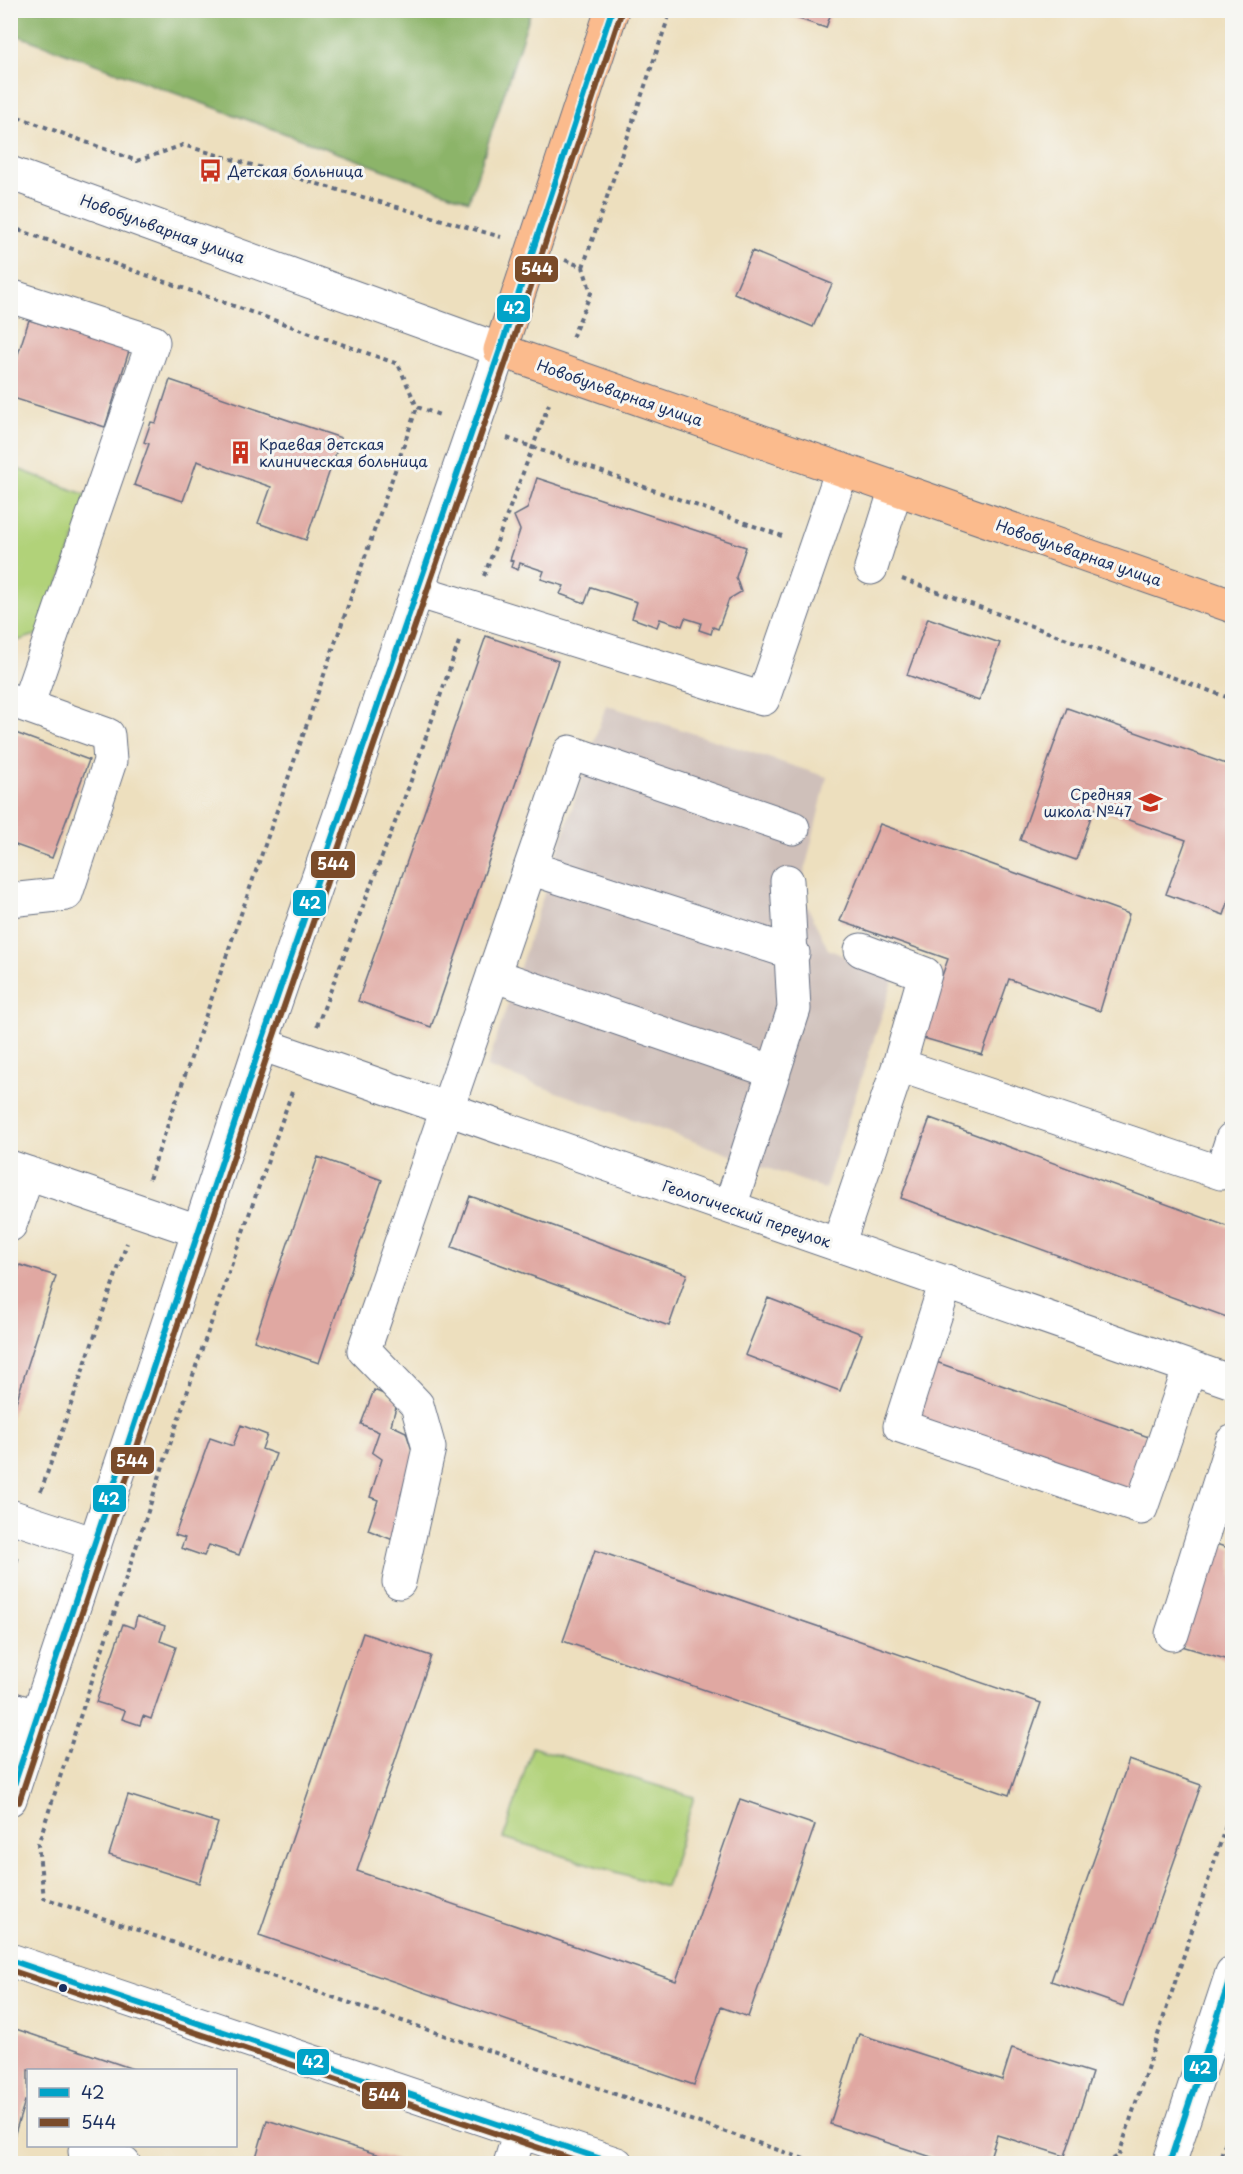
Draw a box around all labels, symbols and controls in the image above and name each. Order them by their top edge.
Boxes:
bus stop icon: Детская больница [197,157,223,183]
place label: Детская больница [227,159,364,182]
street label: Новобульварная улица [77,187,249,269]
line badge: 544 [514,255,559,283]
text: 544 [521,256,553,280]
line badge: 42 [496,294,531,323]
text: 42 [503,295,525,319]
street label: Новобульварная улица [534,353,706,431]
place label: Краевая детская клиническая больница [259,432,428,472]
building icon: Краевая детская клиническая больница [228,439,254,465]
street label: Новобульварная улица [993,513,1165,591]
place label: Средняя школа №47 [1044,782,1132,822]
school or university icon: Средняя школа №47 [1137,789,1163,815]
line badge: 544 [310,850,356,879]
text: 544 [317,851,349,875]
line badge: 42 [292,889,327,917]
text: 42 [299,890,321,914]
street label: Геологический переулок [660,1173,834,1253]
line badge: 544 [110,1446,155,1475]
text: 544 [116,1448,148,1472]
line badge: 42 [92,1484,127,1513]
text: 42 [98,1486,120,1510]
unlabelled marker [57,1982,69,1994]
line badge: 42 [296,2048,330,2076]
text: 42 [302,2049,324,2073]
line badge: 42 [1183,2054,1218,2083]
text: 42 [1189,2055,1211,2079]
legend [27,2069,237,2147]
text: 42 [81,2078,105,2105]
line badge: 544 [361,2081,407,2110]
text: 544 [368,2082,400,2106]
text: 544 [81,2108,116,2135]

